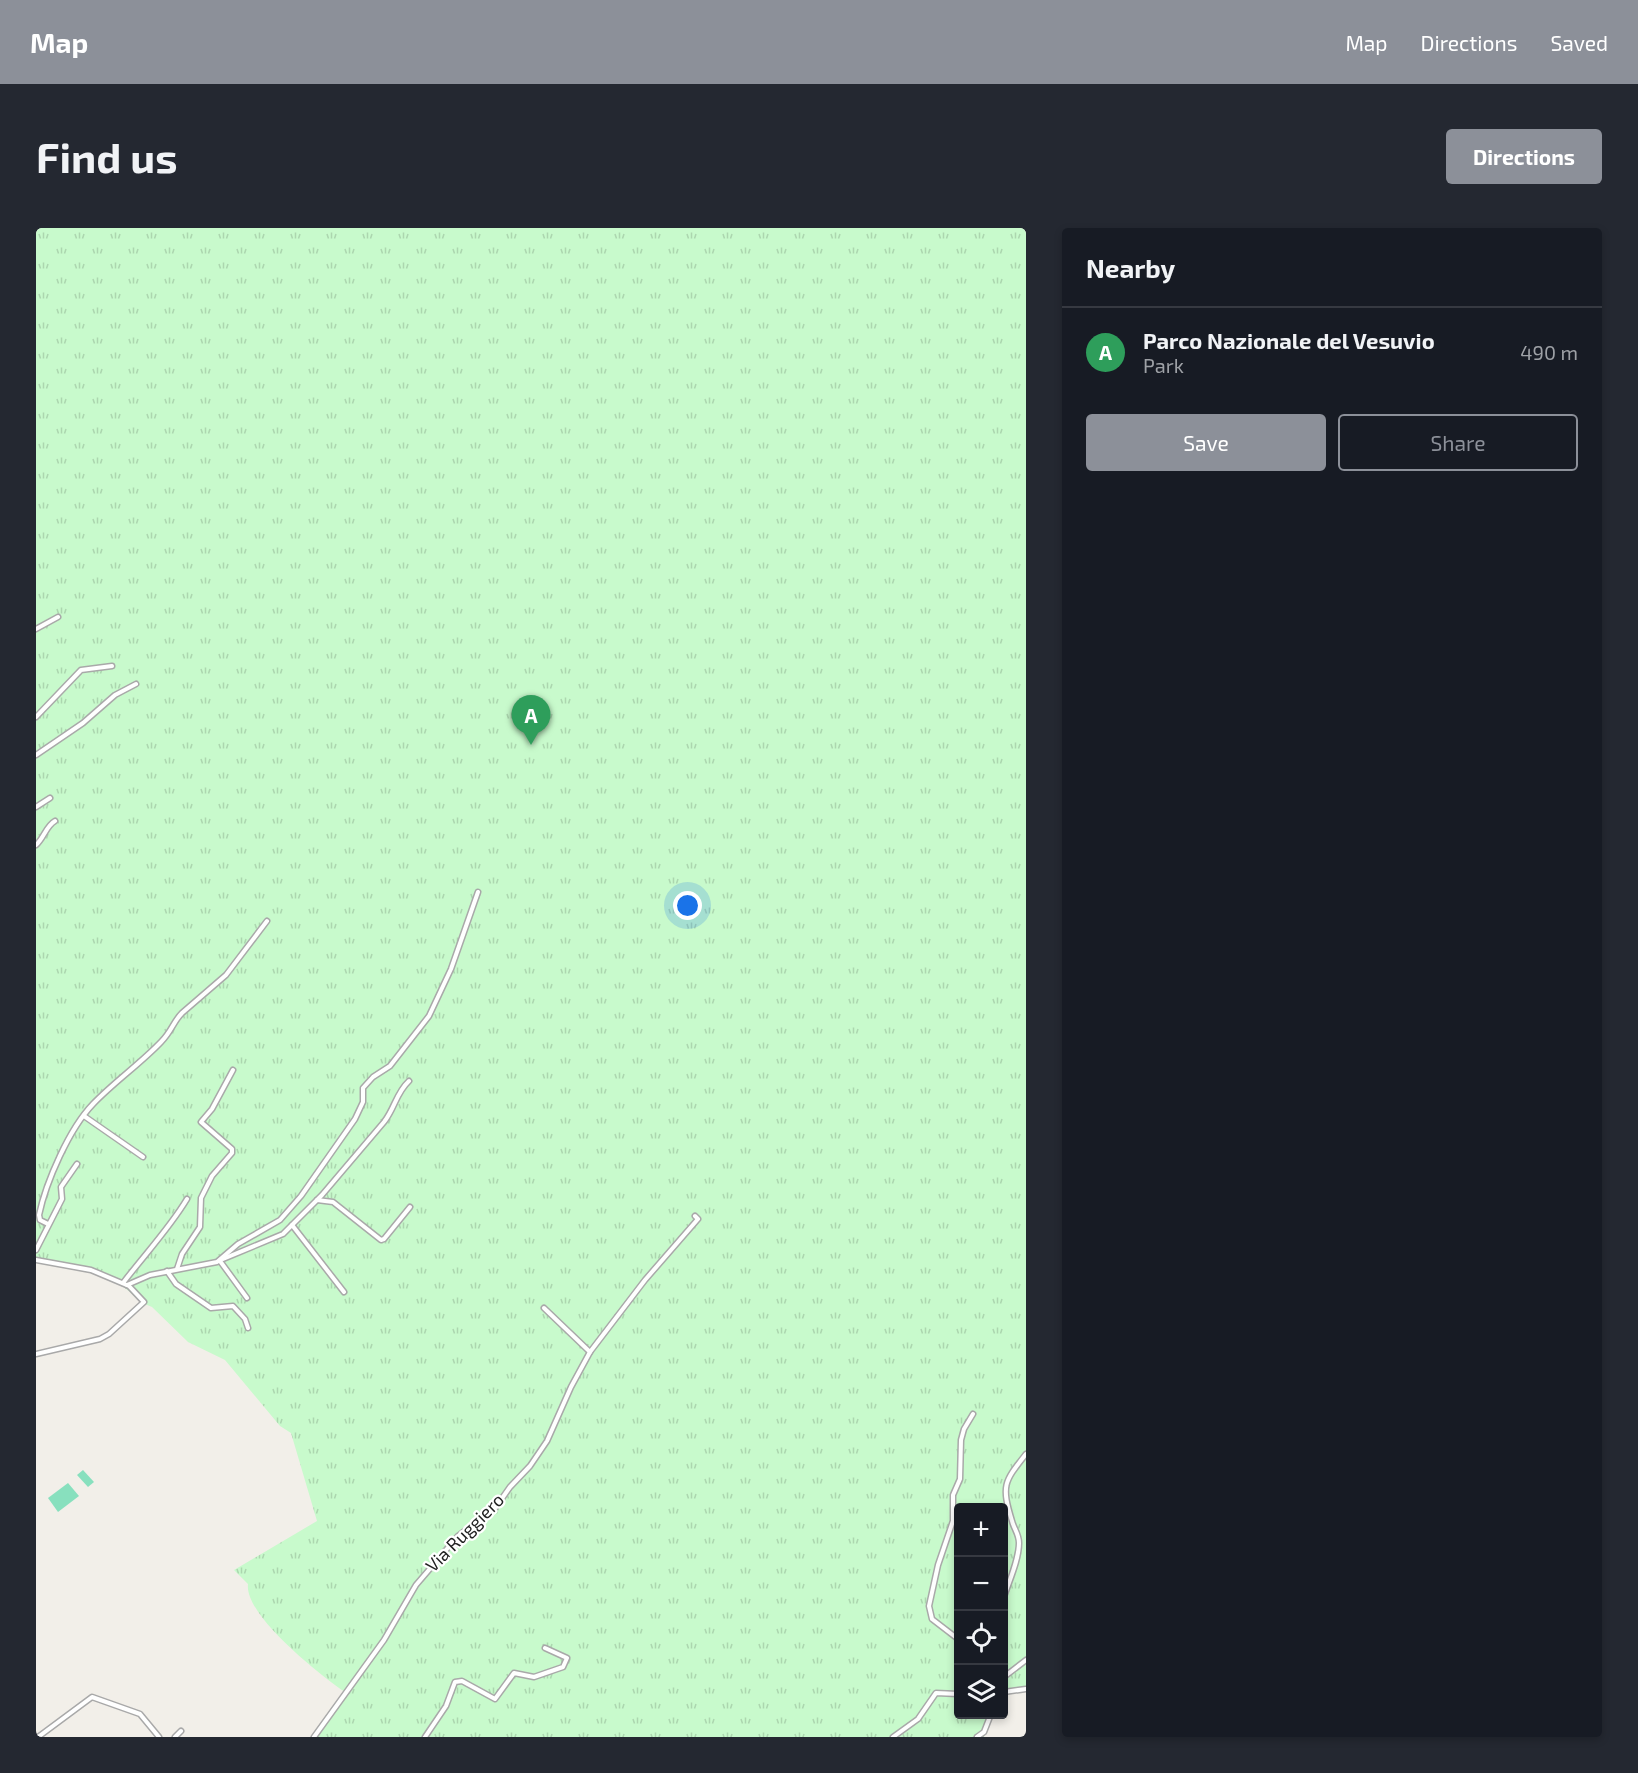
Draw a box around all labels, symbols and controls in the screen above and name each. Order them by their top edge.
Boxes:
text: Map [30,25,88,59]
text: Map [1345,30,1388,55]
text: Directions [1421,30,1517,55]
text: Saved [1550,30,1608,55]
button: Directions [1446,129,1602,184]
text: Find us [36,131,178,181]
text: Nearby [1086,252,1175,283]
text: Parco Nazionale del Vesuvio [1143,327,1435,353]
text: A [1099,340,1112,364]
text: 490 m [1520,340,1578,364]
text: Park [1143,353,1184,377]
button: Save [1086,414,1326,471]
button: Share [1338,414,1578,471]
pin: A [512,696,550,745]
your location [673,891,702,920]
street label: Via Ruggiero [420,1488,508,1576]
map controls [954,1503,1008,1719]
button: + [954,1503,1008,1557]
button: − [954,1557,1008,1611]
button: locate [954,1611,1008,1665]
button: layers [954,1665,1008,1719]

